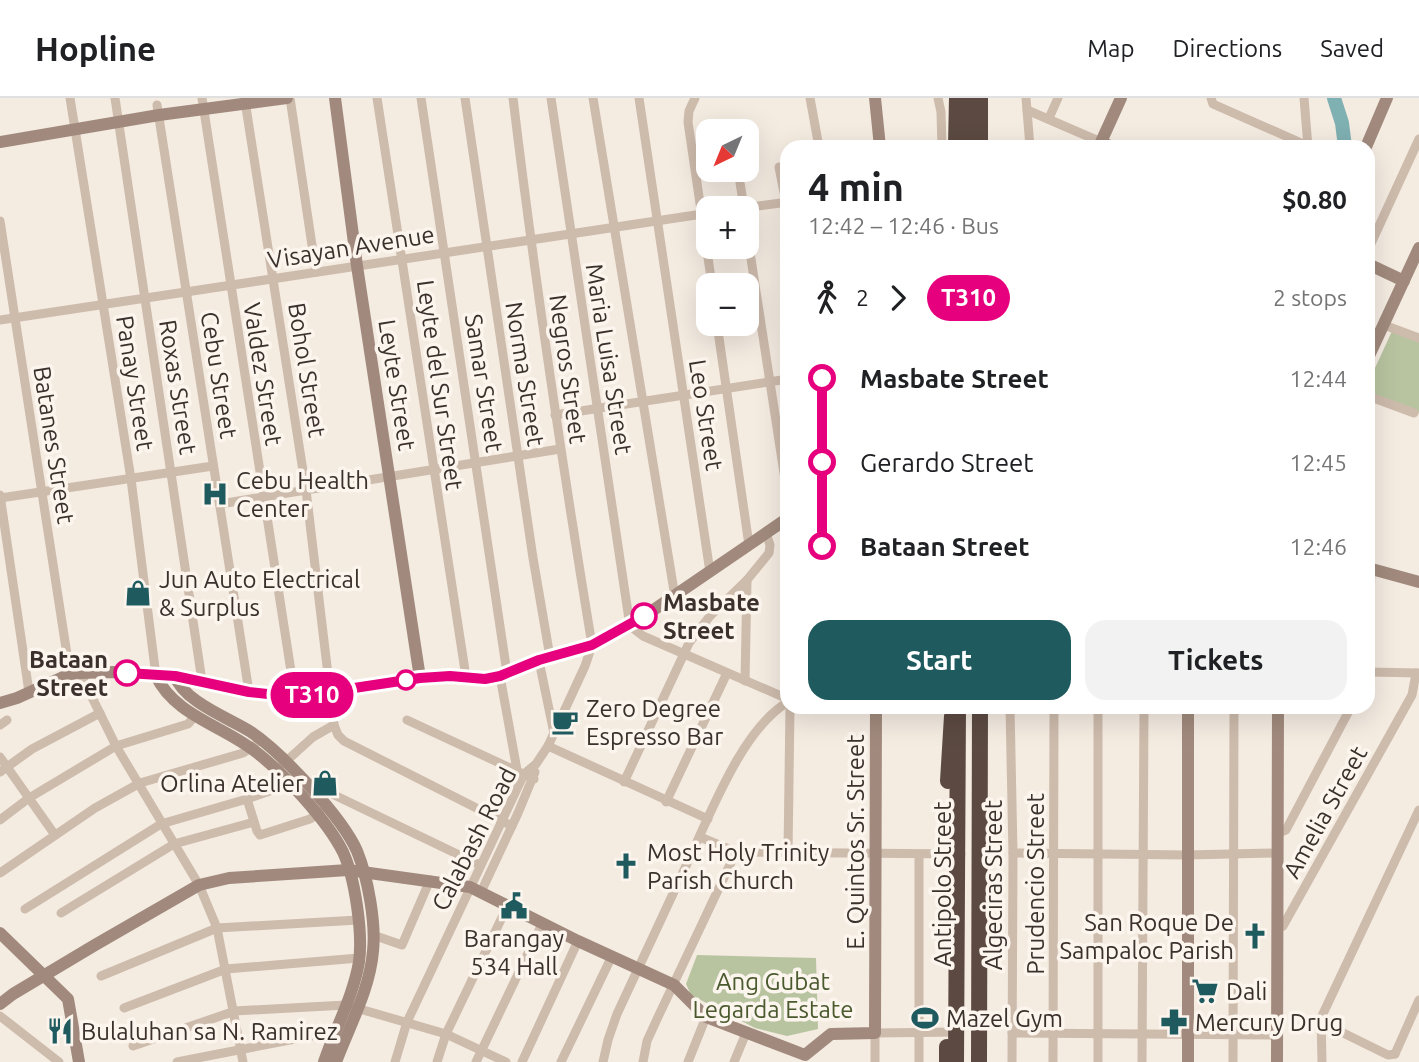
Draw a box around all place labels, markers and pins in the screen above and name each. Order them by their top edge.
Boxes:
place label: Cebu Health Center [236,467,369,522]
hospital icon: Cebu Health Center [200,479,230,509]
place label: Jun Auto Electrical & Surplus [159,566,360,621]
shop icon: Jun Auto Electrical & Surplus [123,578,153,608]
place label: Masbate Street [663,589,760,644]
marker: Masbate Street [631,603,657,629]
place label: Bataan Street [29,646,108,701]
marker: Bataan Street [114,660,140,686]
unlabelled marker [396,670,416,690]
place label: Zero Degree Espresso Bar [586,695,723,750]
cafe icon: Zero Degree Espresso Bar [550,707,580,737]
shop icon: Orlina Atelier [310,768,340,798]
place label: Orlina Atelier [160,770,304,797]
place label: Most Holy Trinity Parish Church [647,839,830,894]
church icon: Most Holy Trinity Parish Church [611,851,641,881]
public building icon: Barangay 534 Hall [499,891,529,921]
place label: San Roque De Sampaloc Parish [1059,909,1234,964]
church icon: San Roque De Sampaloc Parish [1240,921,1270,951]
place label: Barangay 534 Hall [464,925,565,980]
supermarket icon: Dali [1190,976,1220,1006]
place label: Dali [1226,978,1267,1005]
sports icon: Mazel Gym [910,1003,940,1033]
place label: Mazel Gym [946,1005,1063,1032]
pharmacy icon: Mercury Drug [1159,1007,1189,1037]
place label: Mercury Drug [1195,1009,1343,1036]
restaurant icon: Bulaluhan sa N. Ramirez [45,1016,75,1046]
place label: Bulaluhan sa N. Ramirez [81,1018,338,1045]

